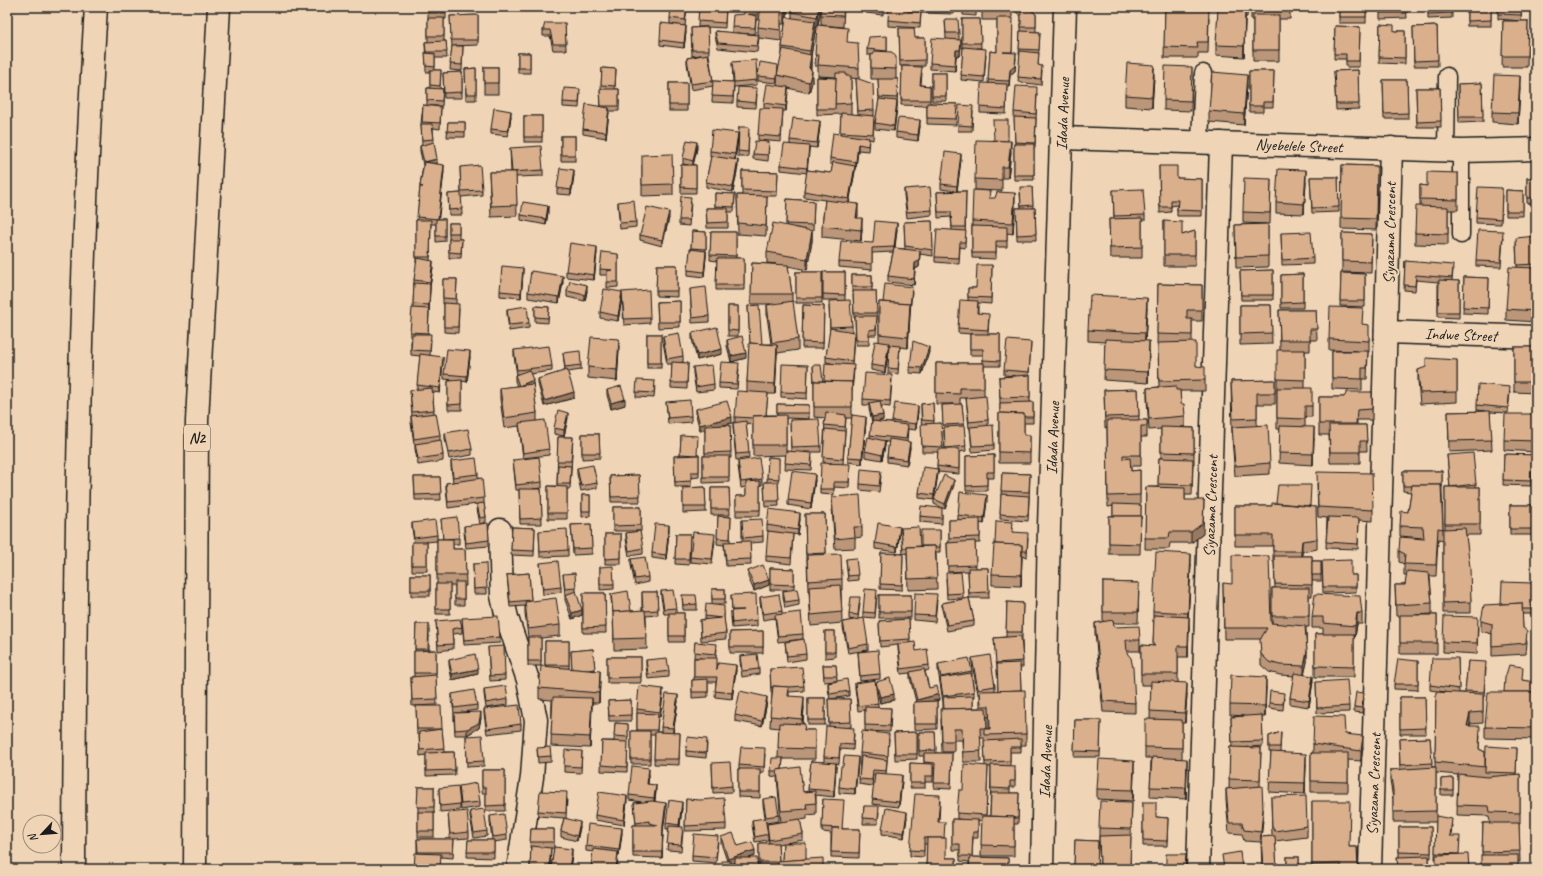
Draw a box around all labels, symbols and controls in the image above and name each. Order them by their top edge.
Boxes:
street label: Idada Avenue [1052,76,1074,151]
street label: Nyebelele Street [1255,134,1344,158]
street label: Siyazama Crescent [1379,180,1401,284]
street label: Indwe Street [1425,324,1500,346]
street label: Idada Avenue [1042,400,1064,475]
road number: N2 [184,425,210,451]
street label: Siyazama Crescent [1199,453,1223,557]
street label: Idada Avenue [1035,724,1057,799]
street label: Siyazama Crescent [1362,731,1386,835]
north arrow [22,814,62,854]
text: N [24,830,41,845]

